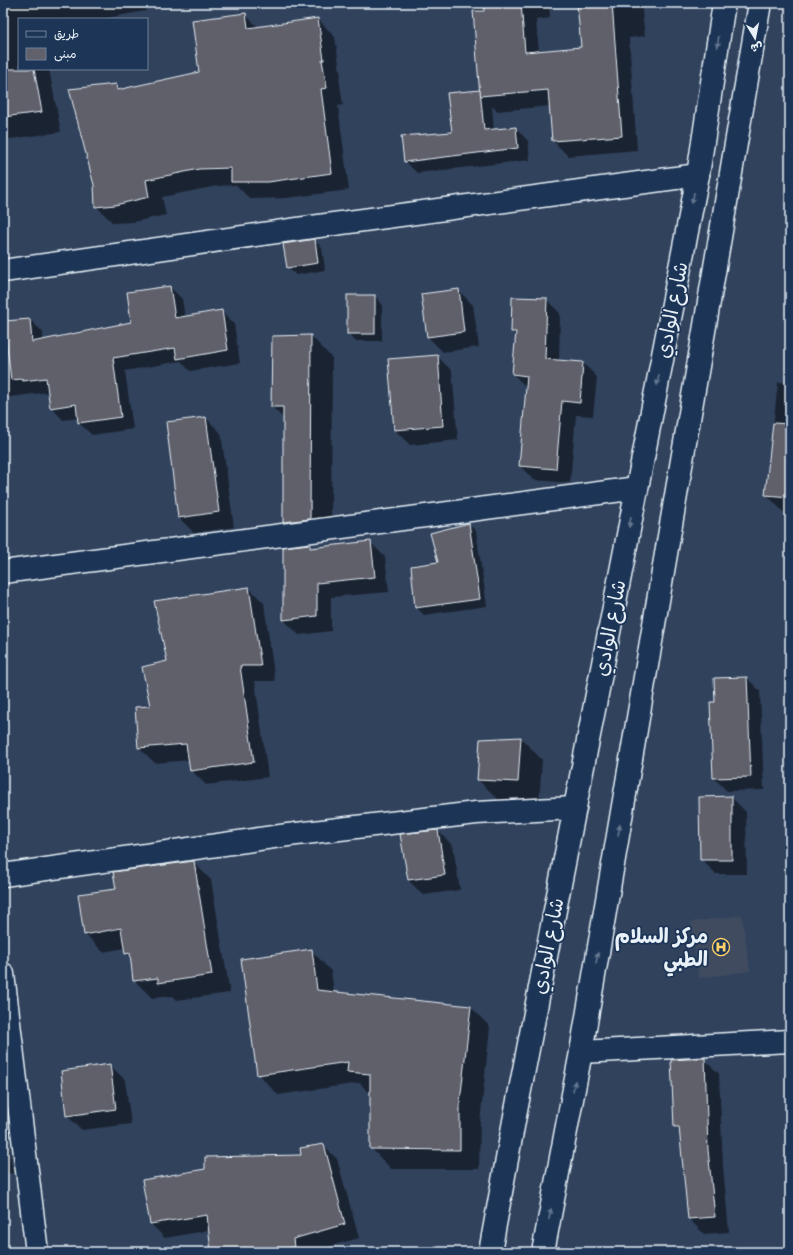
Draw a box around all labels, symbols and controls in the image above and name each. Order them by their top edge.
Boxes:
legend [18,18,148,70]
north arrow [735,18,775,58]
text: طريق [54,26,79,42]
one-way arrow [715,35,721,48]
text: ش [750,40,764,56]
text: مبنى [54,46,77,62]
one-way arrow [690,192,696,204]
street label: شارع الوادي [650,260,696,361]
one-way arrow [654,374,660,386]
one-way arrow [627,515,633,528]
street label: شارع الوادي [588,578,634,679]
one-way arrow [616,824,622,836]
street label: شارع الوادي [526,896,572,997]
place label: مركز السلام الطبي [615,924,708,977]
hospital icon: مركز السلام الطبي [711,937,731,957]
one-way arrow [594,952,600,964]
one-way arrow [572,1080,578,1092]
one-way arrow [547,1208,553,1220]

